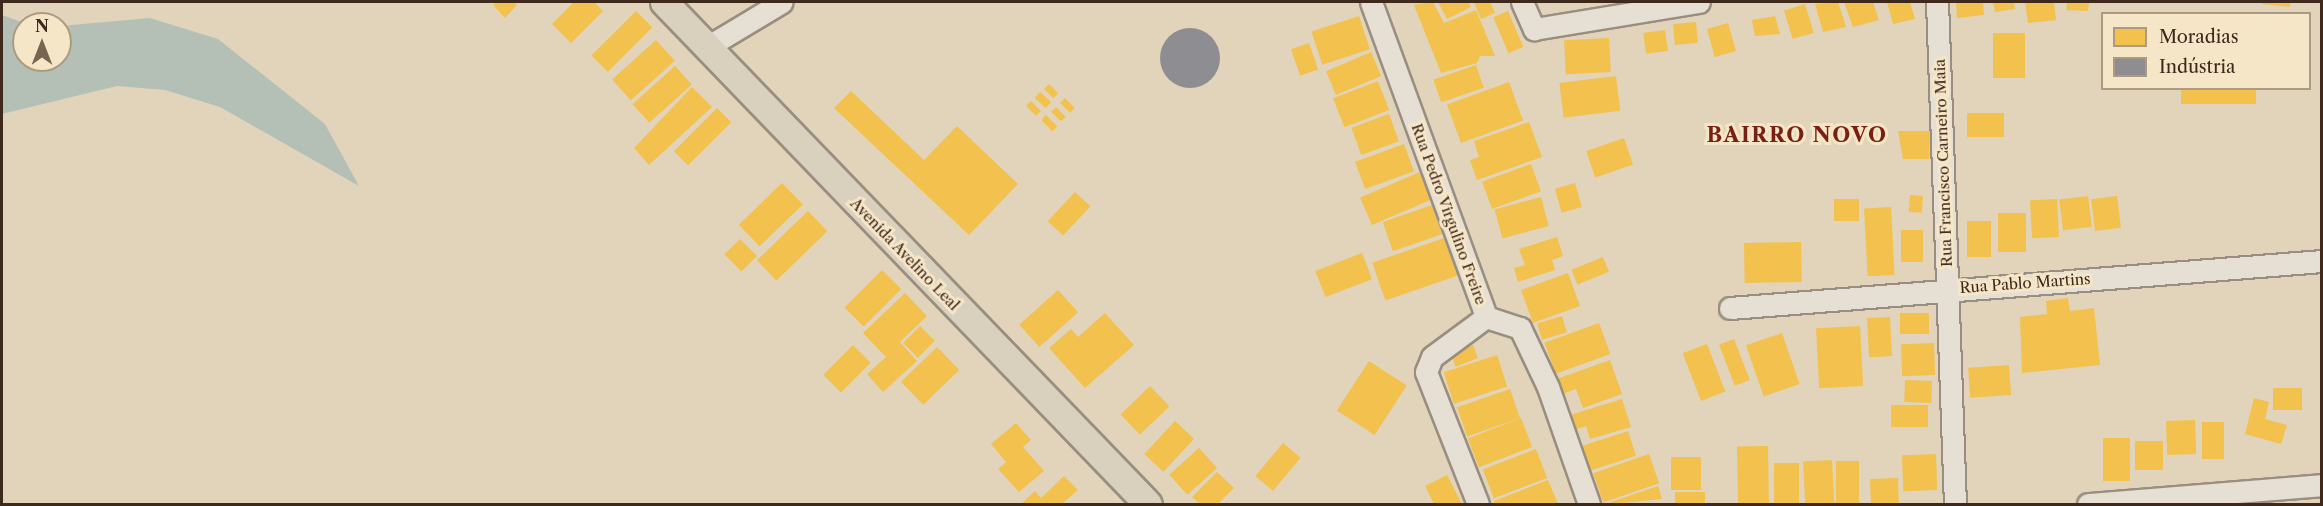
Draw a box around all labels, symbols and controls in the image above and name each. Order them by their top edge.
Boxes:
north arrow [12,12,72,72]
legend [2101,12,2311,90]
text: N [35,16,49,36]
text: Moradias [2159,26,2239,48]
text: Indústria [2159,56,2235,78]
street label: Rua Francisco Carneiro Maia [1930,59,1956,267]
street label: Rua Pedro Virgulino Freire [1408,121,1490,307]
district label: BAIRRO NOVO [1706,122,1888,148]
street label: Avenida Avelino Leal [847,194,963,314]
street label: Rua Pablo Martins [1959,269,2091,297]

